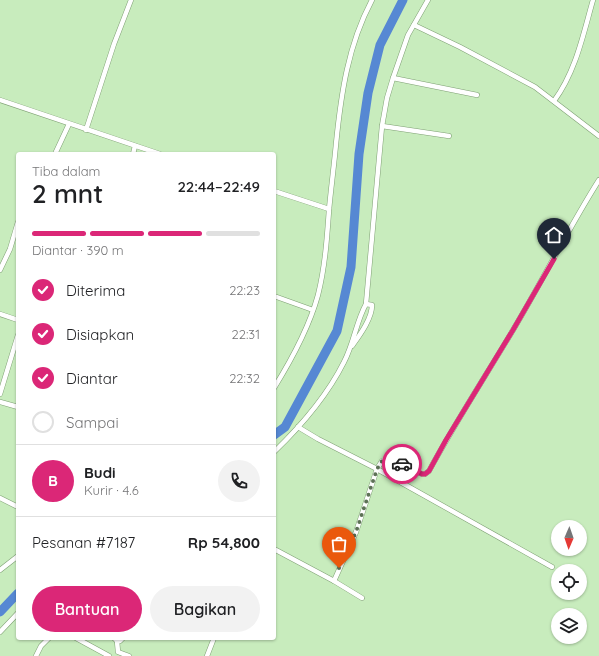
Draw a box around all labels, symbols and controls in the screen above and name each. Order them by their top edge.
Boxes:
text: Tiba dalam [32,163,100,179]
text: 2 mnt [32,177,103,210]
text: 22:44–22:49 [177,177,260,196]
pin [537,218,571,259]
icon: home [543,224,565,246]
text: Diantar · 390 m [32,242,124,258]
icon: check [32,279,54,301]
text: Diterima [66,281,125,300]
text: 22:23 [229,282,260,298]
icon: check [32,323,54,345]
text: Disiapkan [66,325,134,344]
text: 22:31 [232,326,260,342]
icon: check [32,367,54,389]
text: Diantar [66,369,118,388]
text: 22:32 [229,370,260,386]
text: Sampai [66,413,119,432]
courier [382,444,422,484]
icon: car [391,453,413,475]
button: phone [218,460,260,502]
text: Budi [84,463,116,482]
text: B [48,471,58,490]
text: Kurir · 4.6 [84,482,139,498]
north arrow [551,520,587,556]
map controls [551,520,587,644]
pin [322,527,356,568]
text: Pesanan #7187 [32,533,135,552]
text: Rp 54,800 [188,533,260,552]
icon: bag [328,533,350,555]
button: locate [551,564,587,600]
button: Bantuan [32,586,142,632]
button: Bagikan [150,586,260,632]
button: layers [551,608,587,644]

